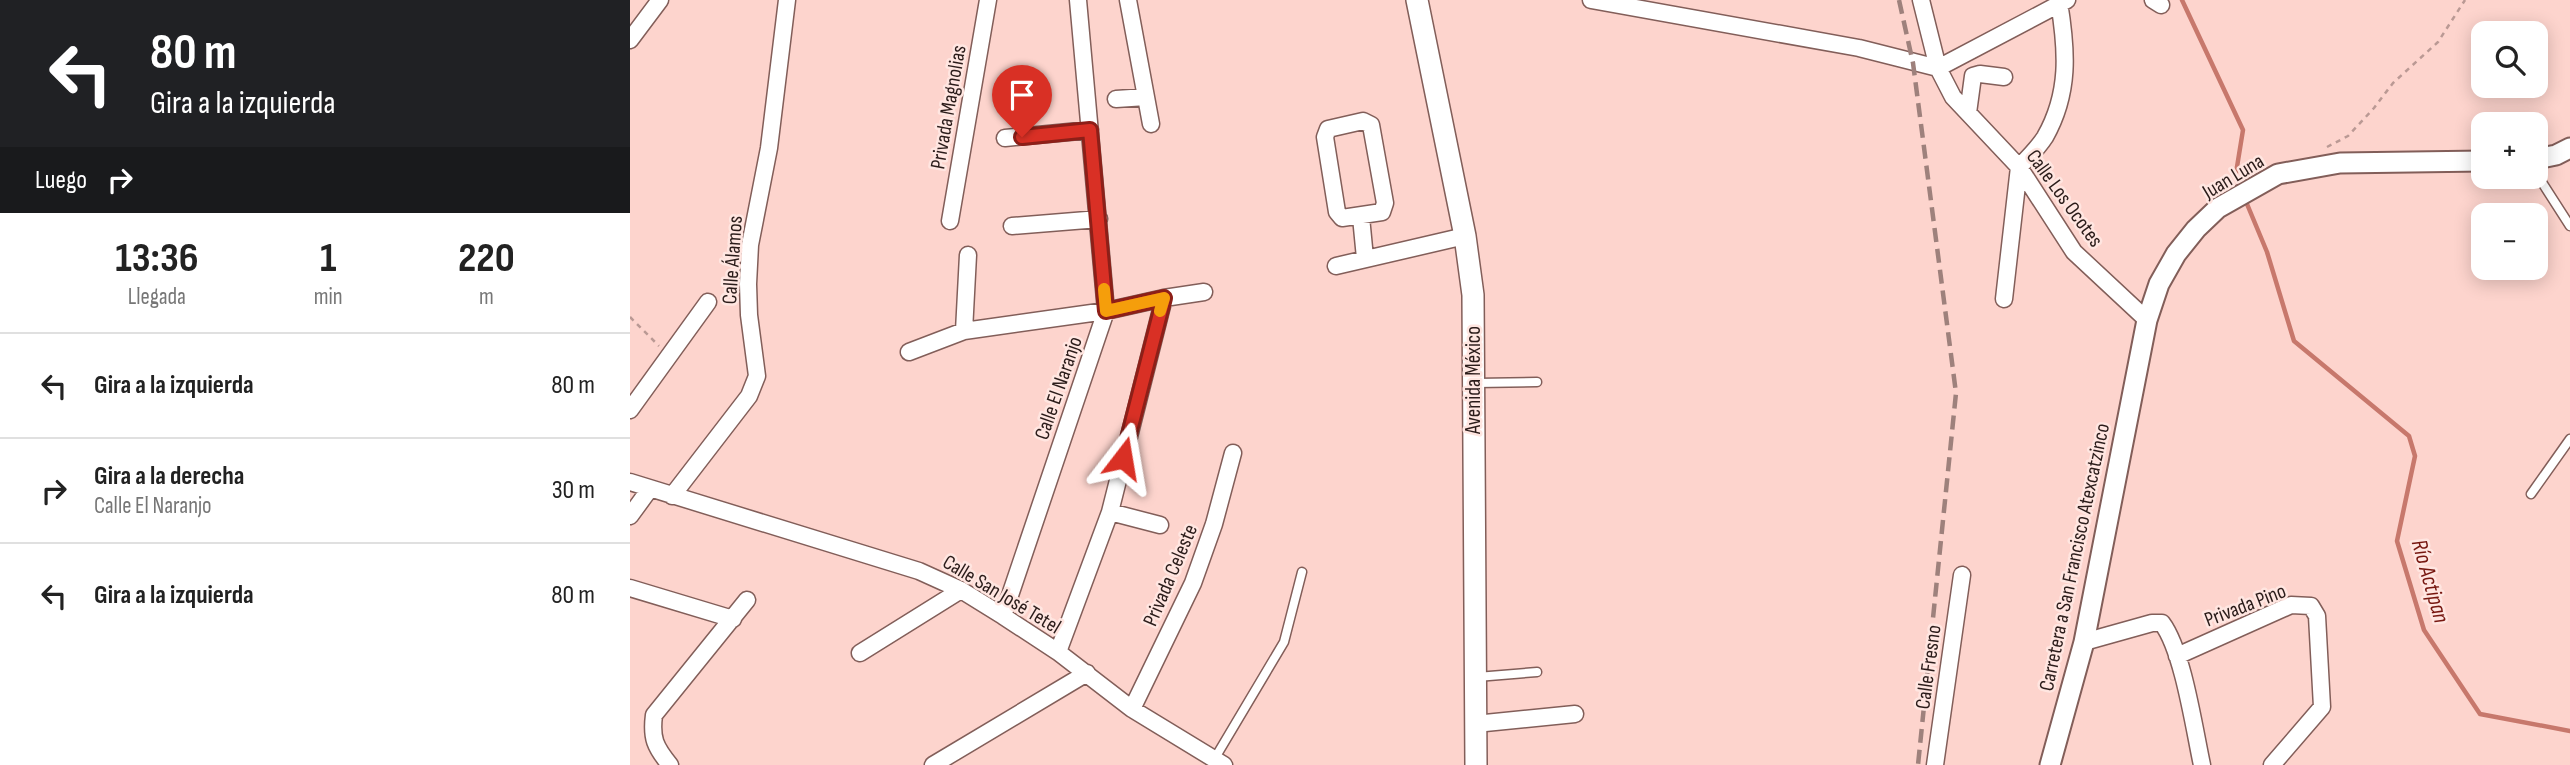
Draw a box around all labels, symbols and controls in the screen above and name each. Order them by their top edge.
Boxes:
map controls [2471,21,2548,280]
button: search [2471,21,2548,98]
text: 80 m [150,24,237,83]
icon: left [35,28,126,119]
street label: Privada Magnolias [925,43,972,171]
pin [992,65,1052,137]
icon: arrive [1003,76,1041,114]
text: Gira a la izquierda [150,84,336,123]
button: + [2471,112,2548,189]
street label: Calle Los Ocotes [2021,145,2108,252]
street label: Juan Luna [2197,148,2268,205]
icon: right [101,161,139,199]
text: Luego [35,165,87,196]
button: − [2471,203,2548,280]
street label: Calle Álamos [717,215,748,305]
text: 13:36 [115,233,198,284]
text: 1 [320,233,336,284]
text: 220 [458,233,515,284]
text: Llegada [128,283,186,311]
text: min [314,283,343,311]
text: m [479,283,494,311]
street label: Avenida México [1461,326,1486,435]
street label: Calle El Naranjo [1029,333,1088,443]
icon: left [35,367,73,405]
text: Gira a la izquierda [94,370,254,401]
text: 80 m [551,370,595,401]
position arrow [1086,421,1160,495]
street label: Carretera a San Francisco Atexcatzinco [2034,421,2115,693]
text: Gira a la derecha [94,461,244,492]
icon: right [35,472,73,510]
text: 30 m [552,475,595,506]
text: Calle El Naranjo [94,492,212,520]
street label: Privada Celeste [1138,521,1203,630]
water label: Río Actipan [2405,536,2455,627]
street label: Calle San José Tetel [938,549,1065,639]
icon: left [35,577,73,615]
street label: Privada Pino [2201,579,2289,632]
text: Gira a la izquierda [94,580,254,611]
text: 80 m [551,580,595,611]
street label: Calle Fresno [1910,623,1947,711]

